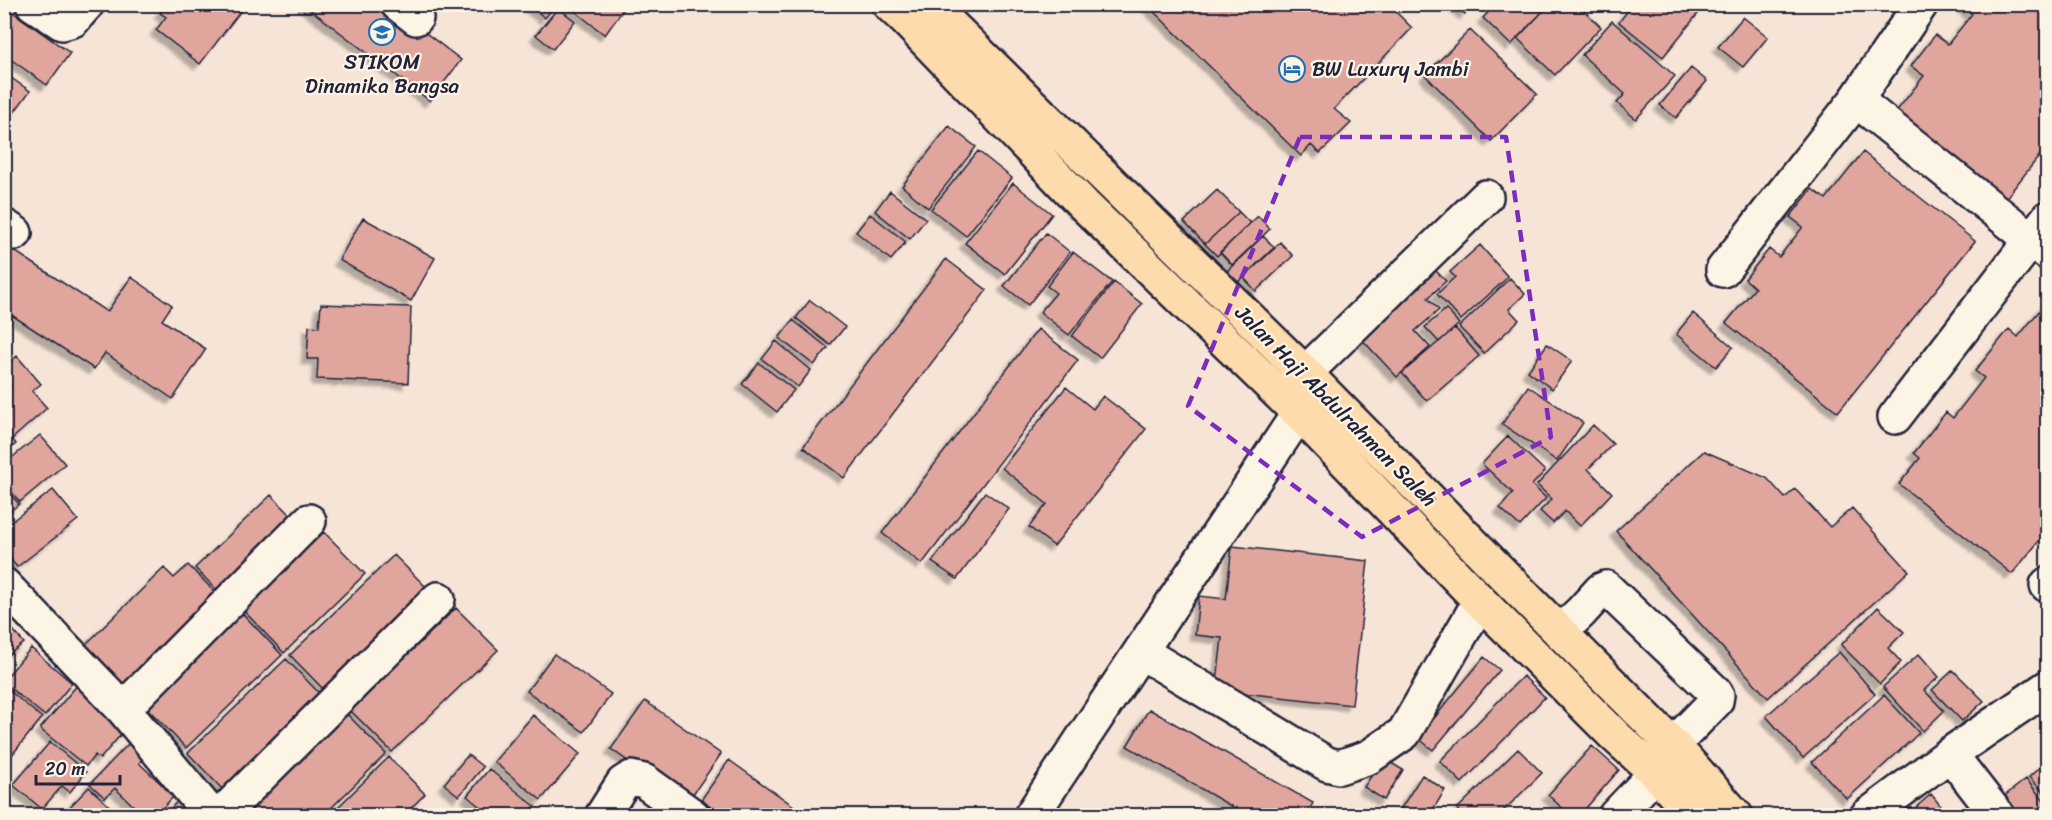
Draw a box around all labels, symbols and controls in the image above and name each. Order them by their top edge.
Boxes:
school or university icon: STIKOM Dinamika Bangsa [367,17,397,47]
place label: STIKOM Dinamika Bangsa [305,43,460,105]
place label: BW Luxury Jambi [1312,50,1470,88]
hotel icon: BW Luxury Jambi [1277,54,1307,84]
street label: Jalan Haji Abdulrahman Saleh [1225,295,1447,517]
scale bar [36,748,120,786]
text: 20 m [45,753,85,785]

